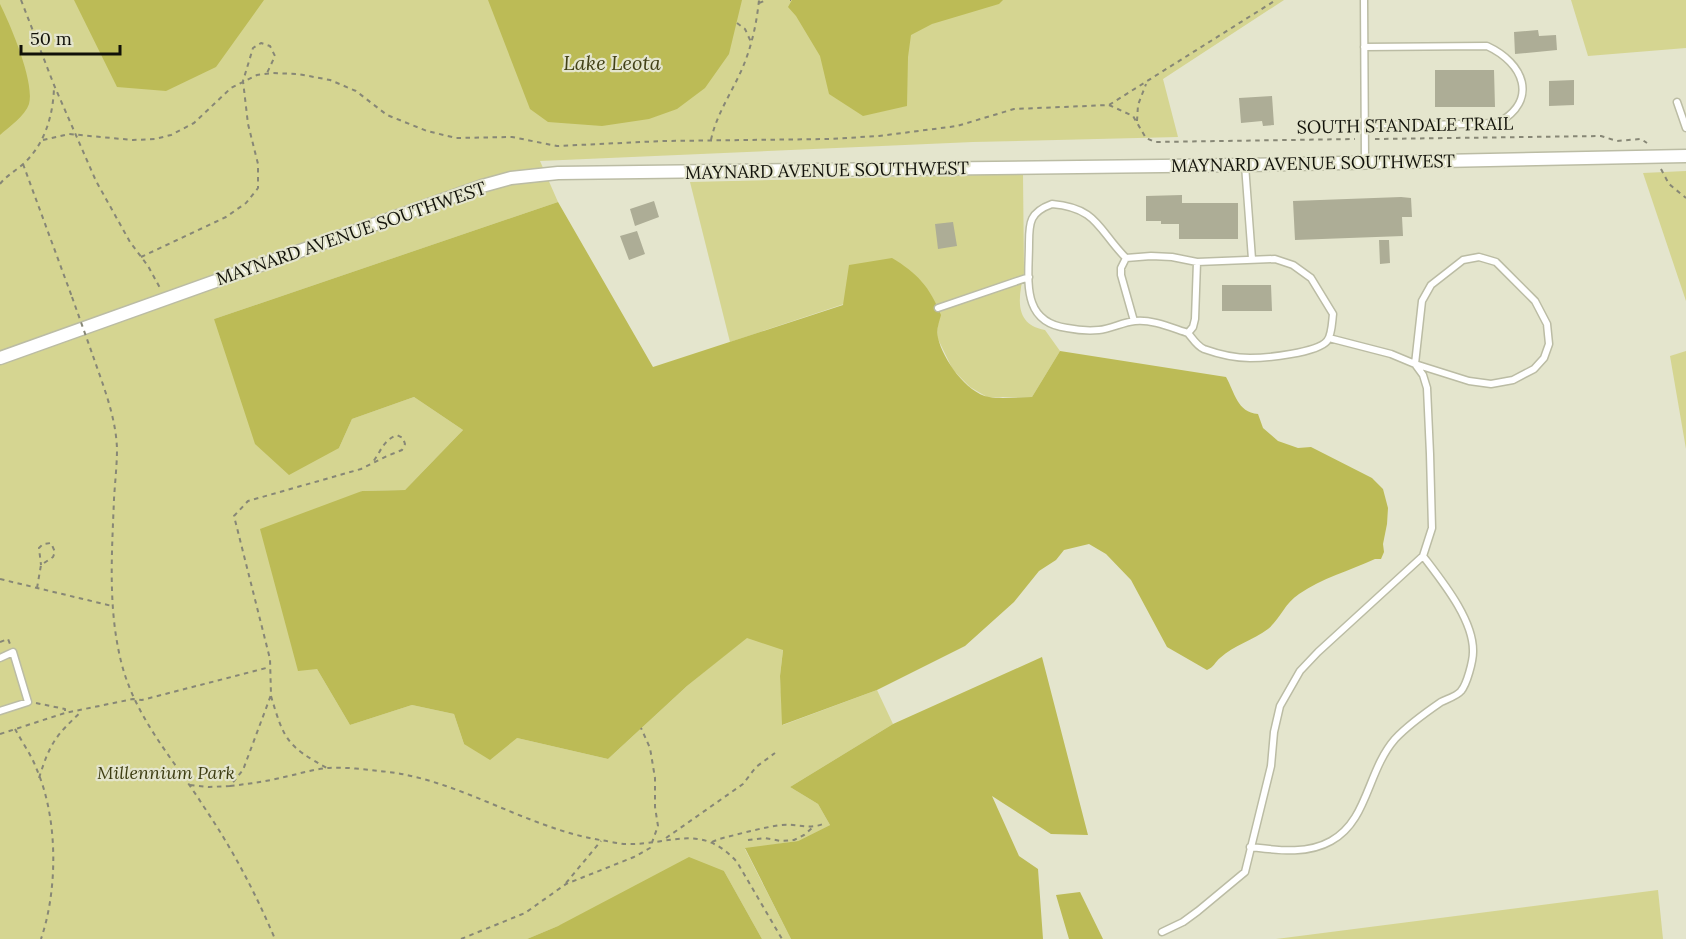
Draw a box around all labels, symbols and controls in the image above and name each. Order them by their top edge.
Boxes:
scale bar [21,18,120,56]
text: 50 m [30,27,72,50]
water label: Lake Leota [563,50,661,75]
street label: SOUTH STANDALE TRAIL [1296,112,1514,138]
street label: MAYNARD AVENUE SOUTHWEST [1171,149,1456,177]
street label: MAYNARD AVENUE SOUTHWEST [685,156,970,184]
street label: MAYNARD AVENUE SOUTHWEST [213,176,489,290]
park label: Millennium Park [97,761,235,784]

